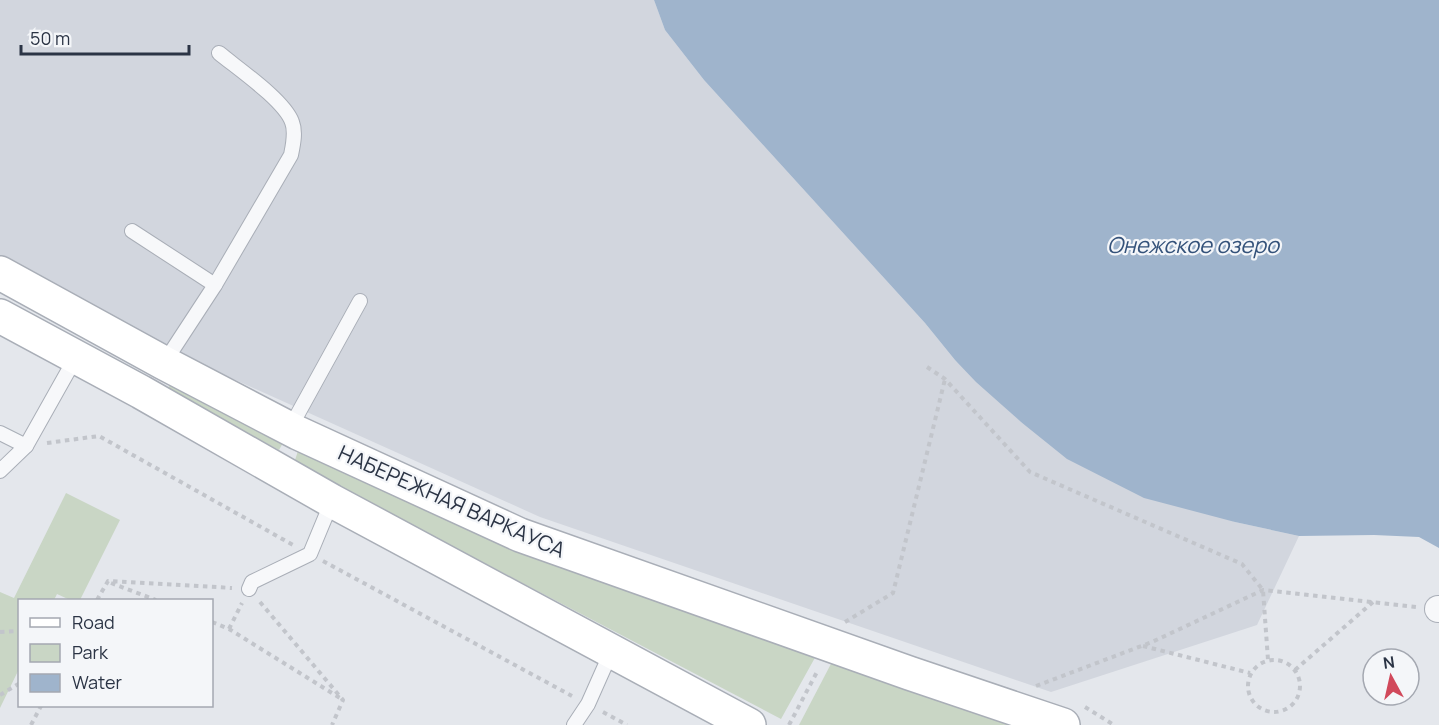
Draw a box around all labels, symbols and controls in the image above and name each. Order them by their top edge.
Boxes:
scale bar [21,18,189,56]
text: 50 m [30,26,70,50]
water label: Онежское озеро [1107,230,1281,260]
street label: НАБЕРЕЖНАЯ ВАРКАУСА [334,438,570,564]
legend [18,599,213,707]
text: Road [72,610,115,634]
text: Park [72,640,109,664]
north arrow [1361,647,1421,707]
text: N [1382,650,1396,674]
text: Water [72,670,122,694]

